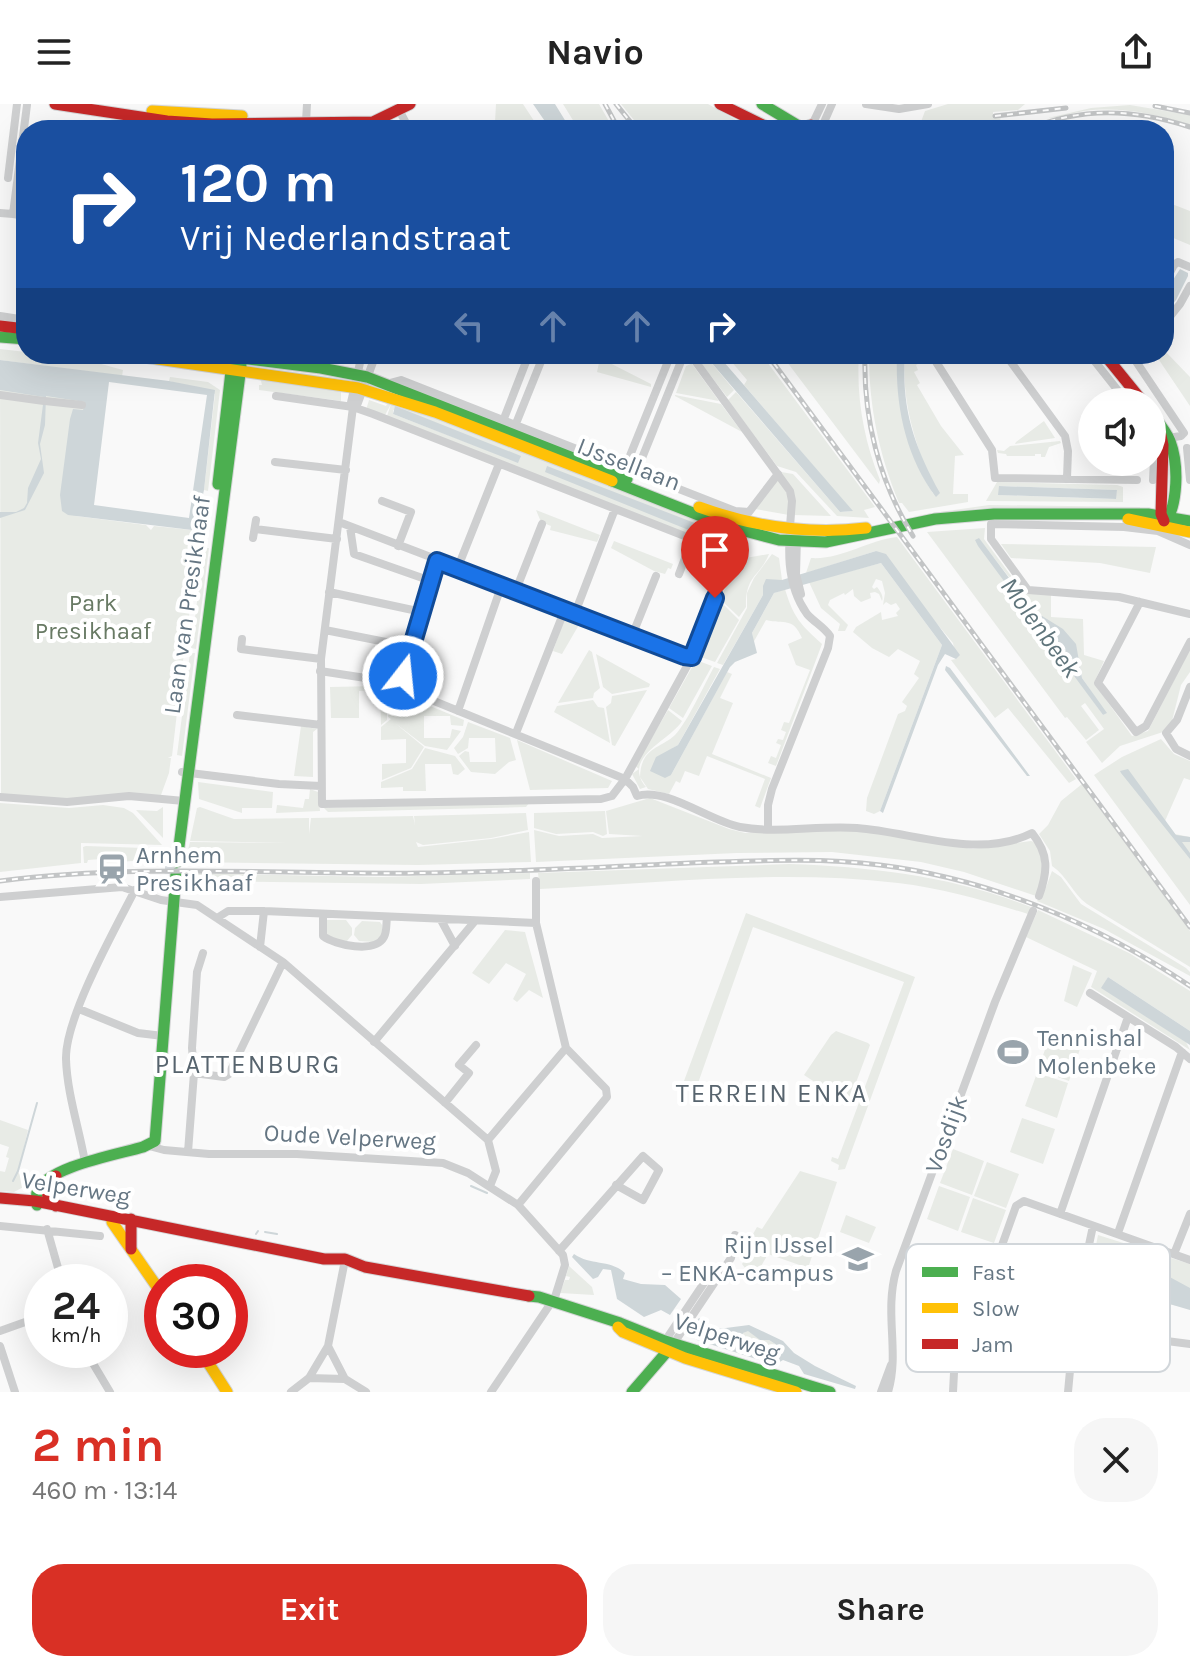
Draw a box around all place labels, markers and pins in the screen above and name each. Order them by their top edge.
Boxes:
pin [681,516,749,598]
place label: Arnhem Presikhaaf [136,841,253,897]
station icon: Arnhem Presikhaaf [95,852,129,886]
place label: Tennishal Molenbeke [1037,1024,1156,1080]
sports icon: Tennishal Molenbeke [996,1035,1030,1069]
place label: Rijn IJssel – ENKA-campus [661,1231,834,1287]
school or university icon: Rijn IJssel – ENKA-campus [841,1242,875,1276]

